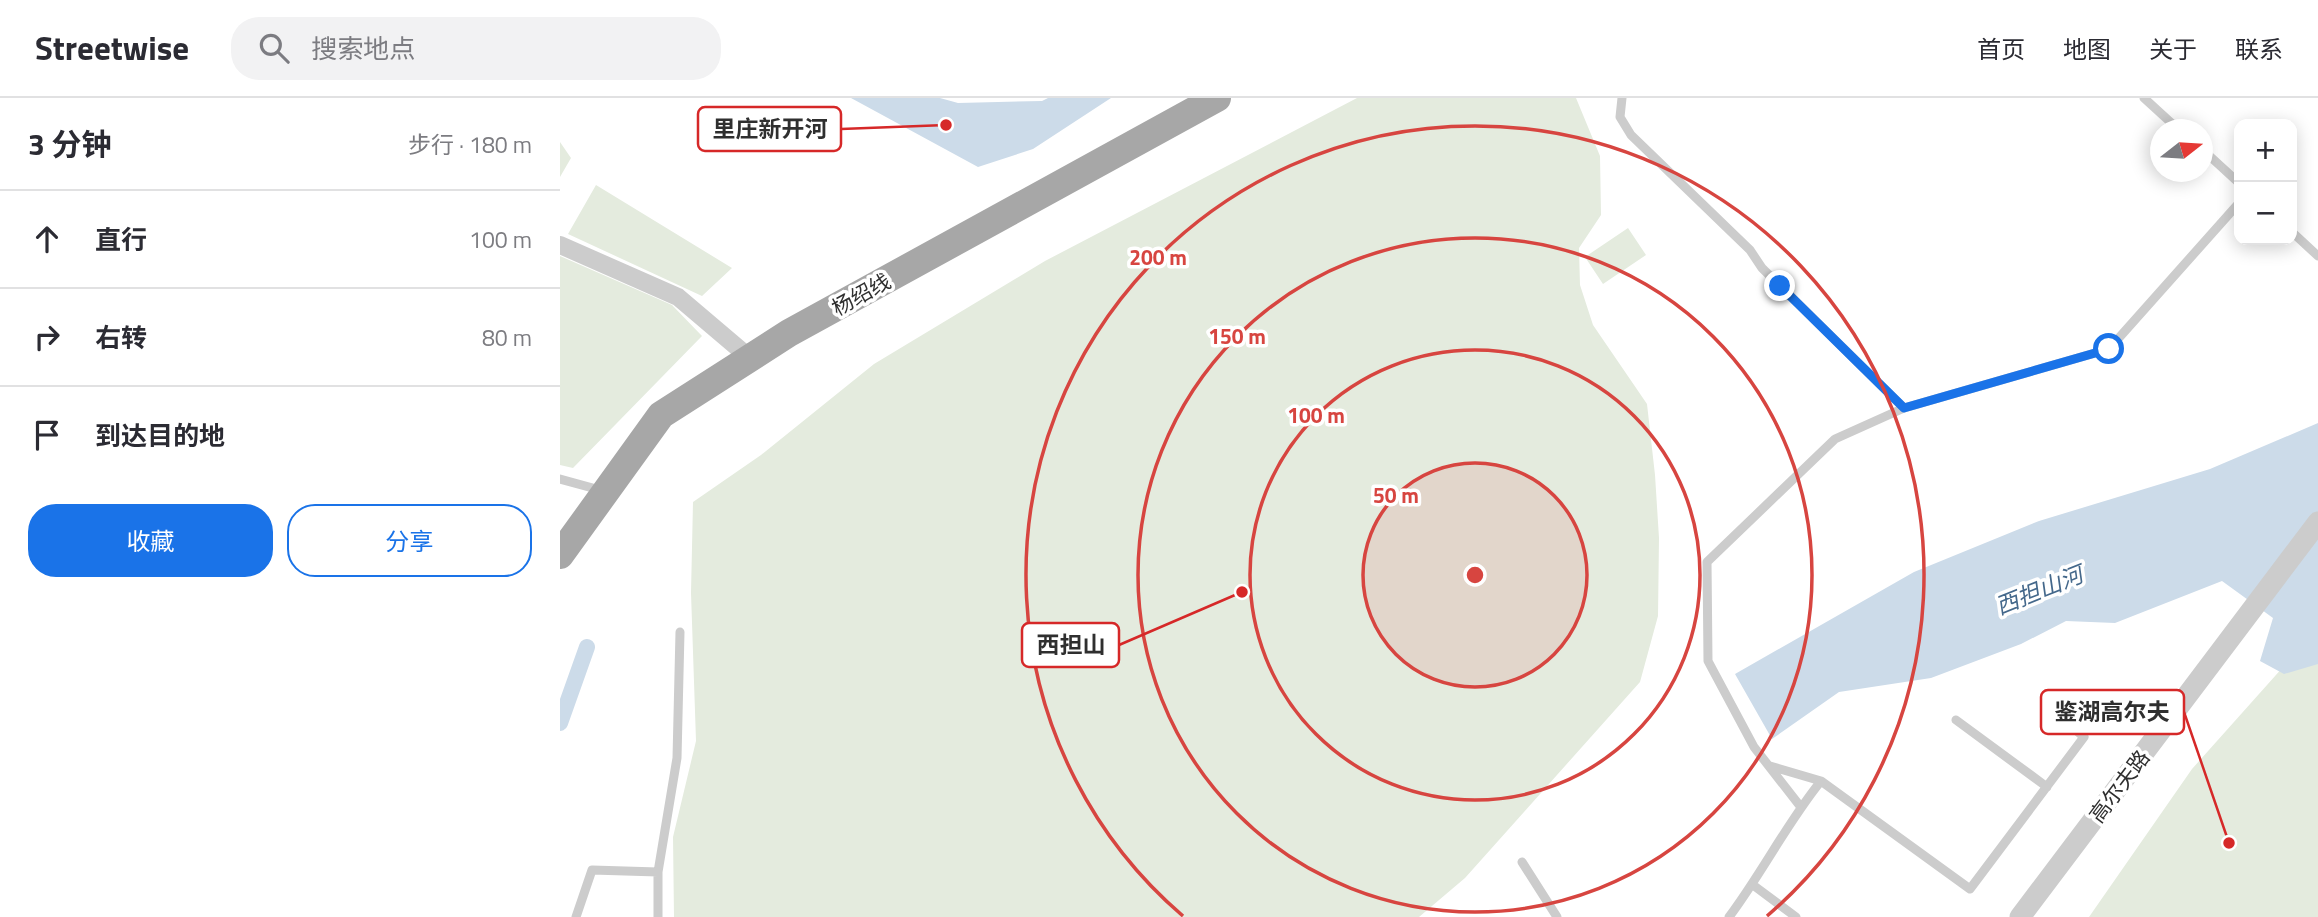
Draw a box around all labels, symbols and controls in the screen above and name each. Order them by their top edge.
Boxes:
search box [231,17,721,80]
text: Streetwise [35,23,189,73]
icon: search [255,29,293,67]
text: 搜索地点 [311,29,415,68]
text: 首页 [1977,31,2025,67]
text: 地图 [2063,31,2111,67]
text: 关于 [2149,31,2197,67]
text: 联系 [2235,31,2283,67]
callout: 里庄新开河 [698,107,841,151]
text: 里庄新开河 [713,111,828,146]
north arrow [2150,119,2213,182]
map controls [2234,119,2297,245]
button: + [2234,119,2297,182]
text: 3 分钟 [28,121,111,167]
text: 步行 · 180 m [408,127,532,162]
button: − [2234,182,2297,245]
icon: ahead [28,220,66,258]
text: 直行 [95,220,147,259]
text: 100 m [469,222,532,257]
text: 200 m [1129,241,1187,273]
street label: 杨绍线 [826,265,896,323]
route end [1764,270,1795,301]
icon: right [28,318,66,356]
text: 右转 [95,318,147,357]
text: 80 m [482,320,532,355]
text: 150 m [1208,320,1266,352]
route start [2093,333,2124,364]
text: 100 m [1287,399,1345,431]
icon: arrive [28,416,66,454]
text: 到达目的地 [95,416,225,455]
text: 50 m [1373,479,1419,511]
button: 收藏 [28,504,273,577]
button: 分享 [287,504,532,577]
water label: 西担山河 [1990,555,2092,623]
centre of rings [1463,563,1487,587]
callout: 西担山 [1022,623,1119,667]
text: 西担山 [1037,627,1106,662]
callout: 鉴湖高尔夫 [2041,690,2184,734]
text: 鉴湖高尔夫 [2055,694,2170,729]
street label: 高尔夫路 [2081,743,2157,829]

